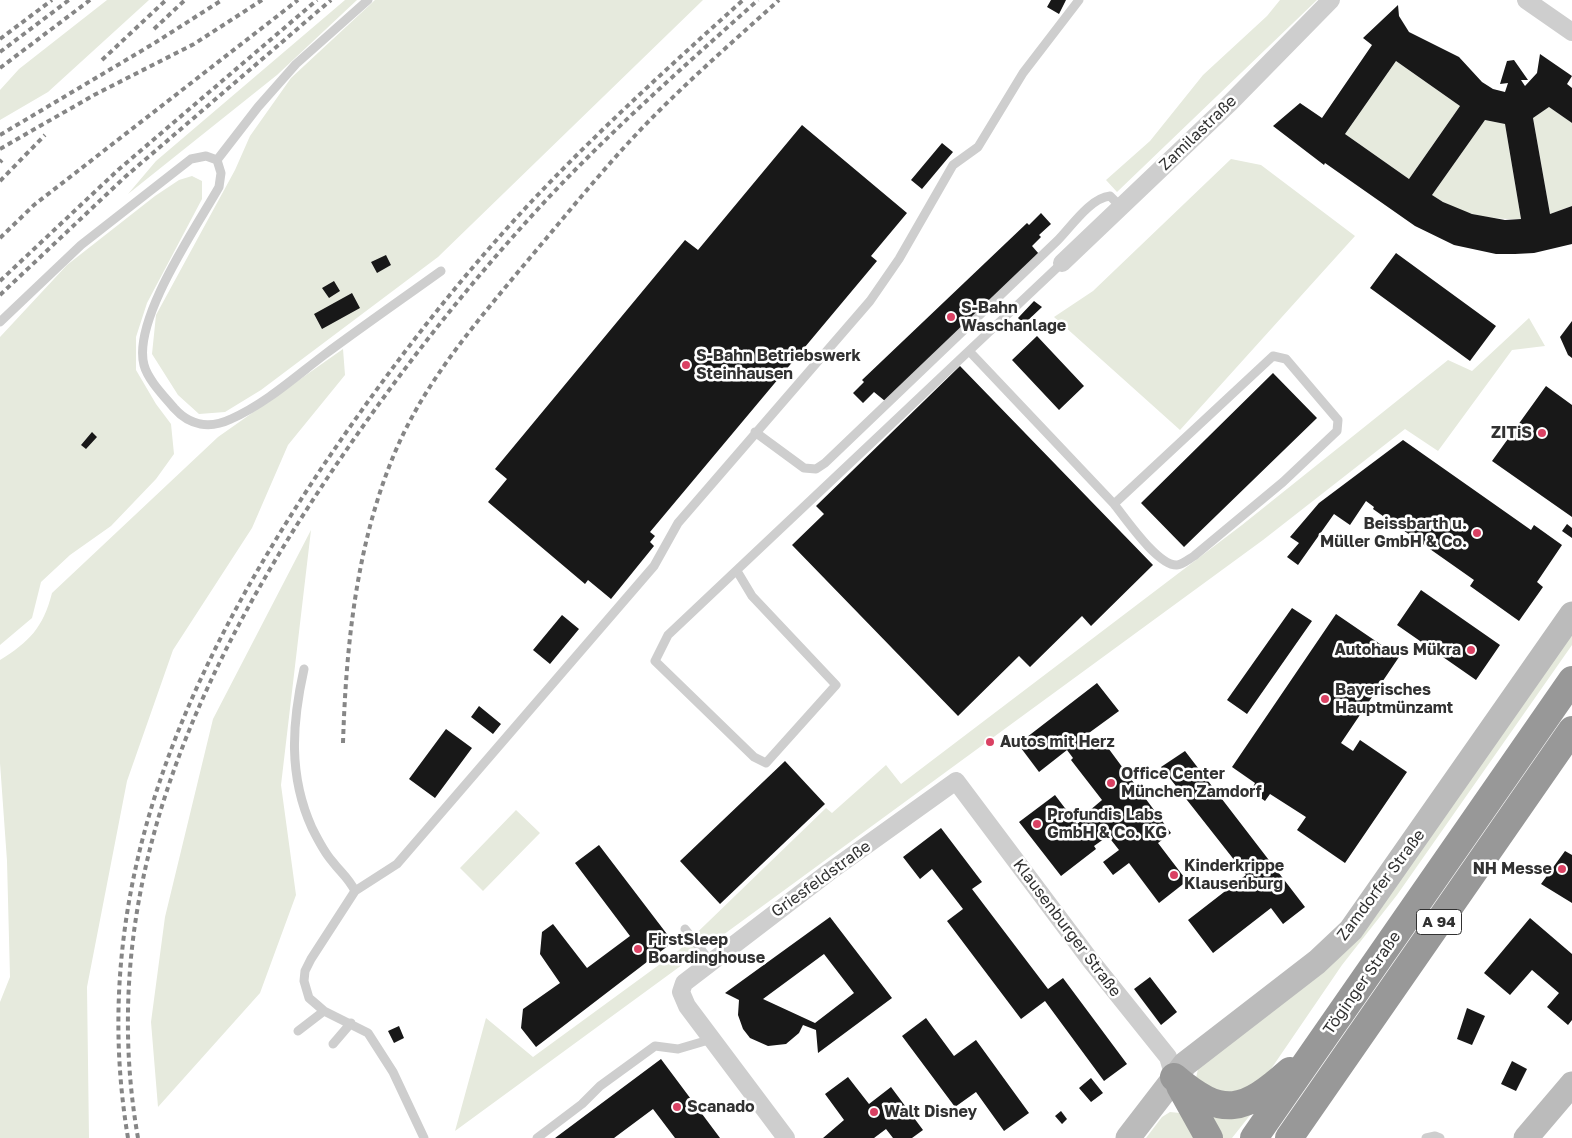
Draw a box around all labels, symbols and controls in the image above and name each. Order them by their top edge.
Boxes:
street label: Zamilastraße [1155,91,1241,175]
place label: S-Bahn Waschanlage [961,298,1066,336]
marker: S-Bahn Waschanlage [945,311,957,323]
place label: S-Bahn Betriebswerk Steinhausen [696,346,861,384]
marker: S-Bahn Betriebswerk Steinhausen [680,359,692,371]
place label: ZITiS [1491,423,1532,443]
marker: ZITiS [1536,427,1548,439]
place label: Beissbarth u. Müller GmbH & Co. [1320,514,1467,552]
marker: Beissbarth u. Müller GmbH & Co. [1471,527,1483,539]
place label: Autohaus Mükra [1335,640,1461,660]
marker: Autohaus Mükra [1465,644,1477,656]
place label: Bayerisches Hauptmünzamt [1335,680,1453,718]
marker: Bayerisches Hauptmünzamt [1319,693,1331,705]
place label: Autos mit Herz [1000,732,1115,752]
marker: Autos mit Herz [984,736,996,748]
place label: Office Center München Zamdorf [1121,764,1262,802]
marker: Office Center München Zamdorf [1105,777,1117,789]
place label: Profundis Labs GmbH & Co. KG [1047,805,1167,843]
marker: Profundis Labs GmbH & Co. KG [1031,818,1043,830]
street label: Zamdorfer Straße [1333,826,1429,944]
street label: Griesfeldstraße [768,837,874,921]
street label: Klausenburger Straße [1009,855,1125,1001]
place label: Kinderkrippe Klausenburg [1184,856,1284,894]
place label: NH Messe [1473,859,1552,879]
marker: NH Messe [1556,863,1568,875]
marker: Kinderkrippe Klausenburg [1168,869,1180,881]
road number: A 94 [1416,910,1462,934]
street label: Töginger Straße [1319,928,1405,1038]
place label: FirstSleep Boardinghouse [648,930,765,968]
marker: FirstSleep Boardinghouse [632,943,644,955]
place label: Scanado [687,1097,755,1117]
marker: Scanado [671,1101,683,1113]
place label: Walt Disney [884,1102,977,1122]
marker: Walt Disney [868,1106,880,1118]

